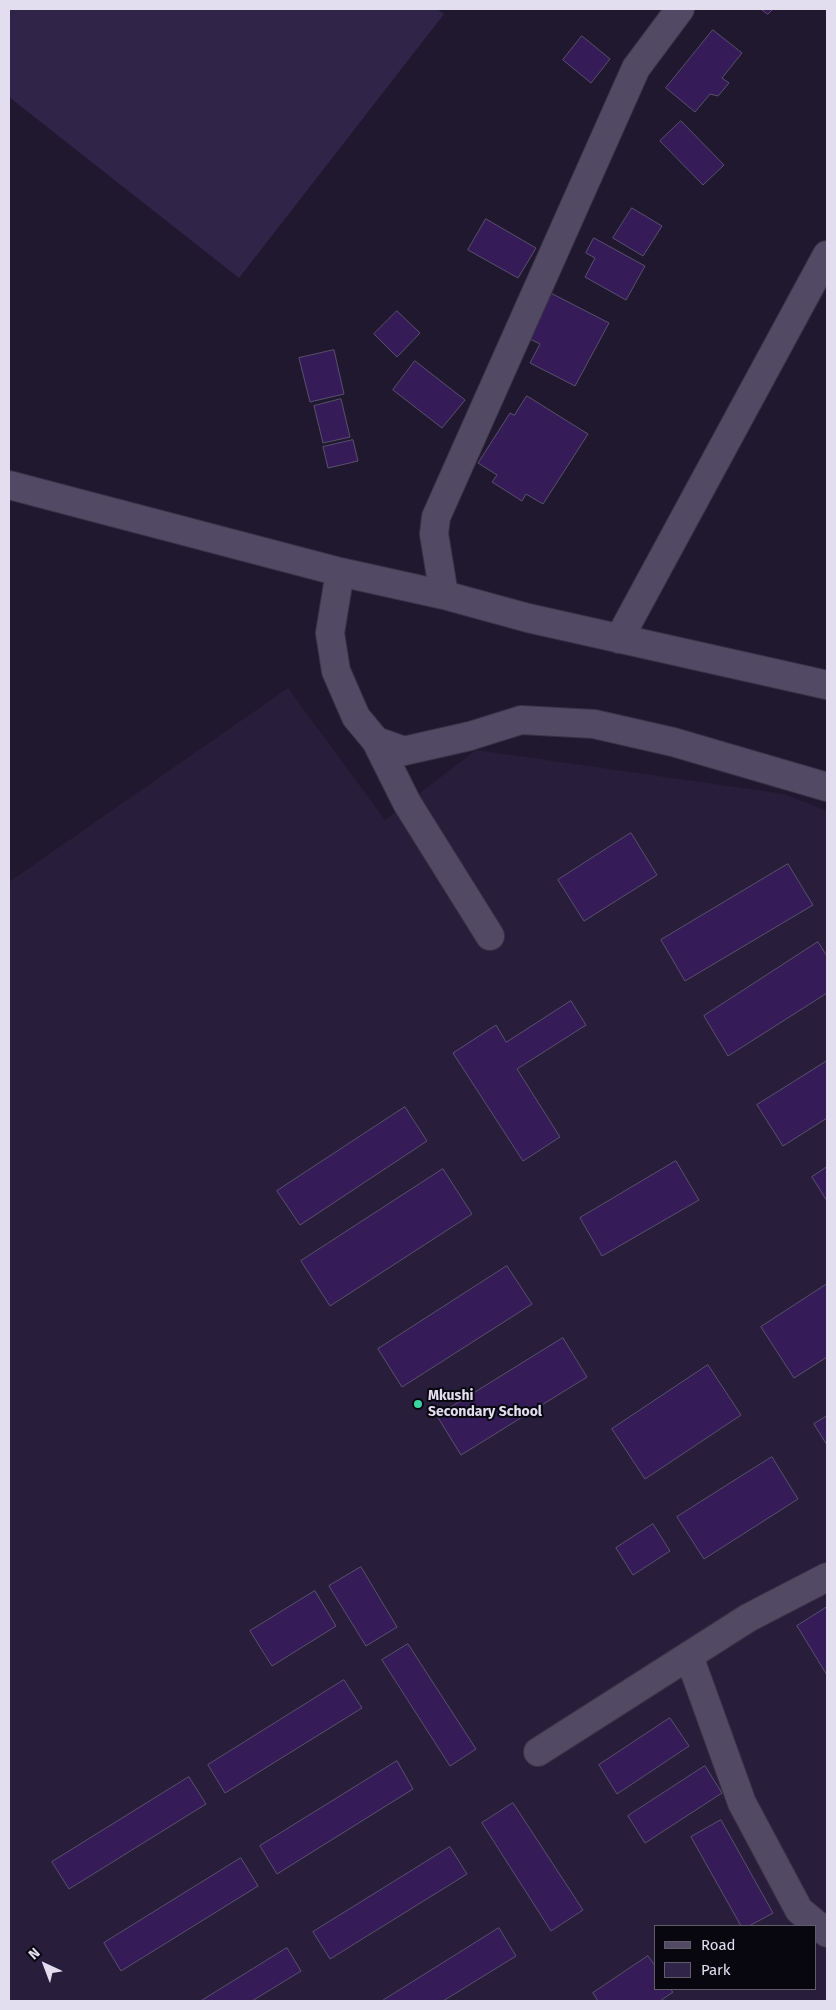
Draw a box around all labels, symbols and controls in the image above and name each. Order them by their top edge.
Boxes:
place label: Mkushi Secondary School [428,1388,542,1420]
marker: Mkushi Secondary School [412,1398,424,1410]
legend [654,1925,816,1990]
text: Road [701,1936,736,1954]
north arrow [20,1940,70,1990]
text: N [25,1944,44,1963]
text: Park [701,1961,731,1979]

